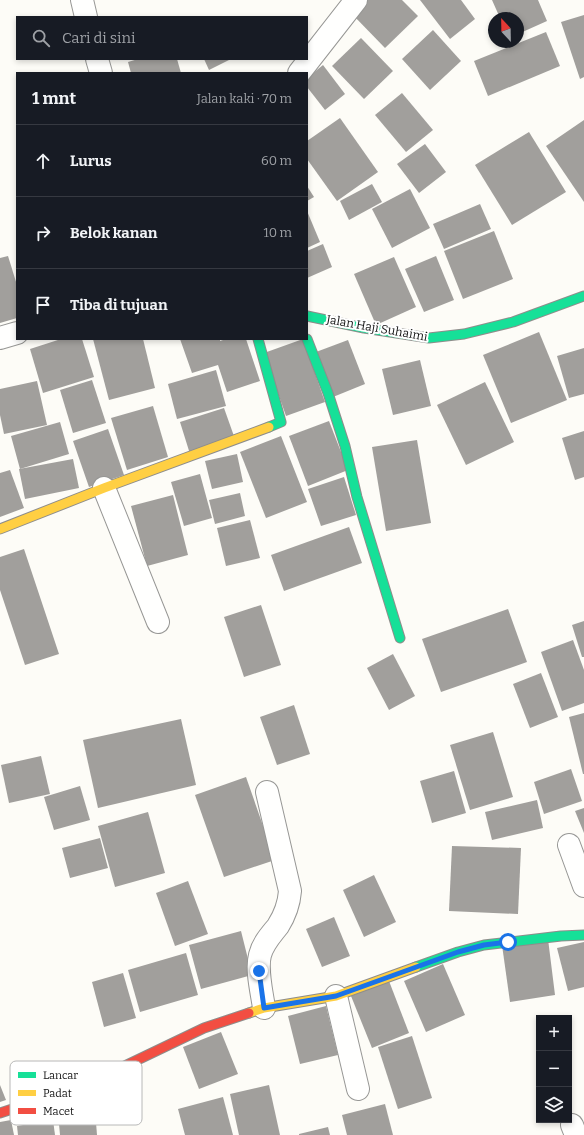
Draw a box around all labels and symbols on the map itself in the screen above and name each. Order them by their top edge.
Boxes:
north arrow [488,12,524,48]
street label: Jalan Haji Suhaimi [324,312,429,344]
route start [499,933,517,951]
route end [250,962,268,980]
legend [10,1061,142,1125]
text: Lancar [43,1069,78,1082]
text: Padat [43,1087,72,1100]
text: Macet [43,1105,74,1118]

